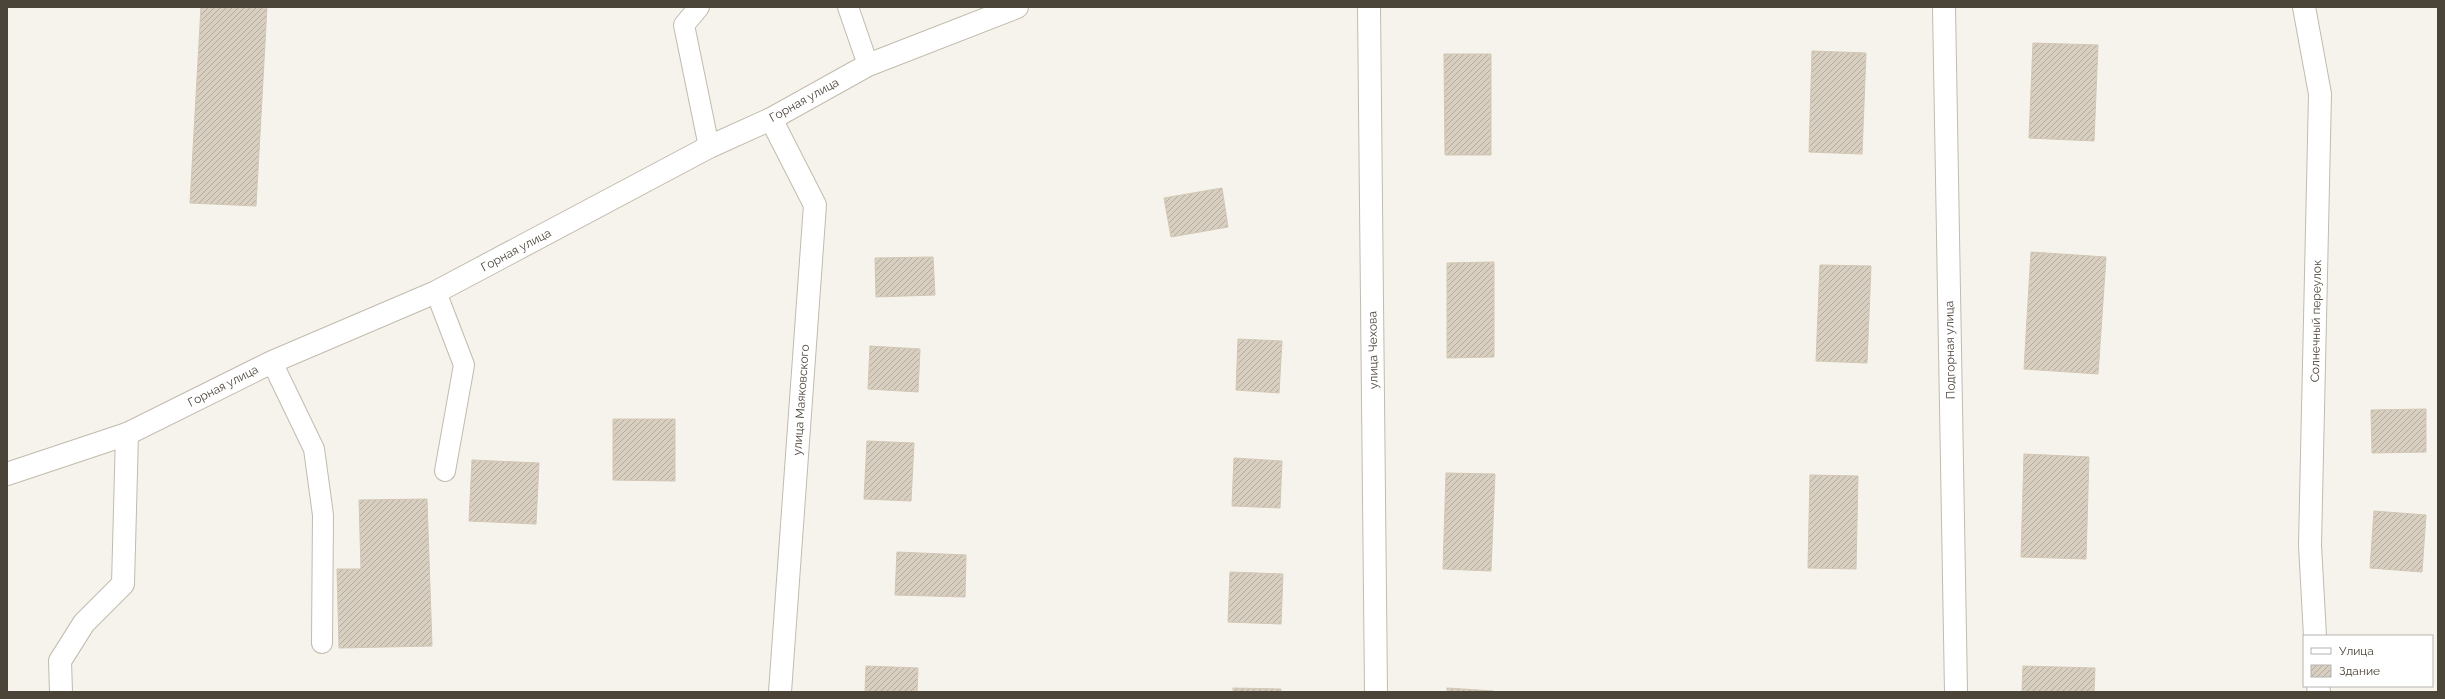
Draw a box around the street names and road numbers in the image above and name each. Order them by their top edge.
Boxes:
street label: Горная улица [767,75,841,125]
street label: Горная улица [479,226,553,274]
street label: Солнечный переулок [2308,260,2324,382]
street label: Подгорная улица [1942,301,1958,399]
street label: улица Чехова [1365,311,1381,389]
street label: улица Маяковского [790,344,812,456]
street label: Горная улица [185,362,261,410]

